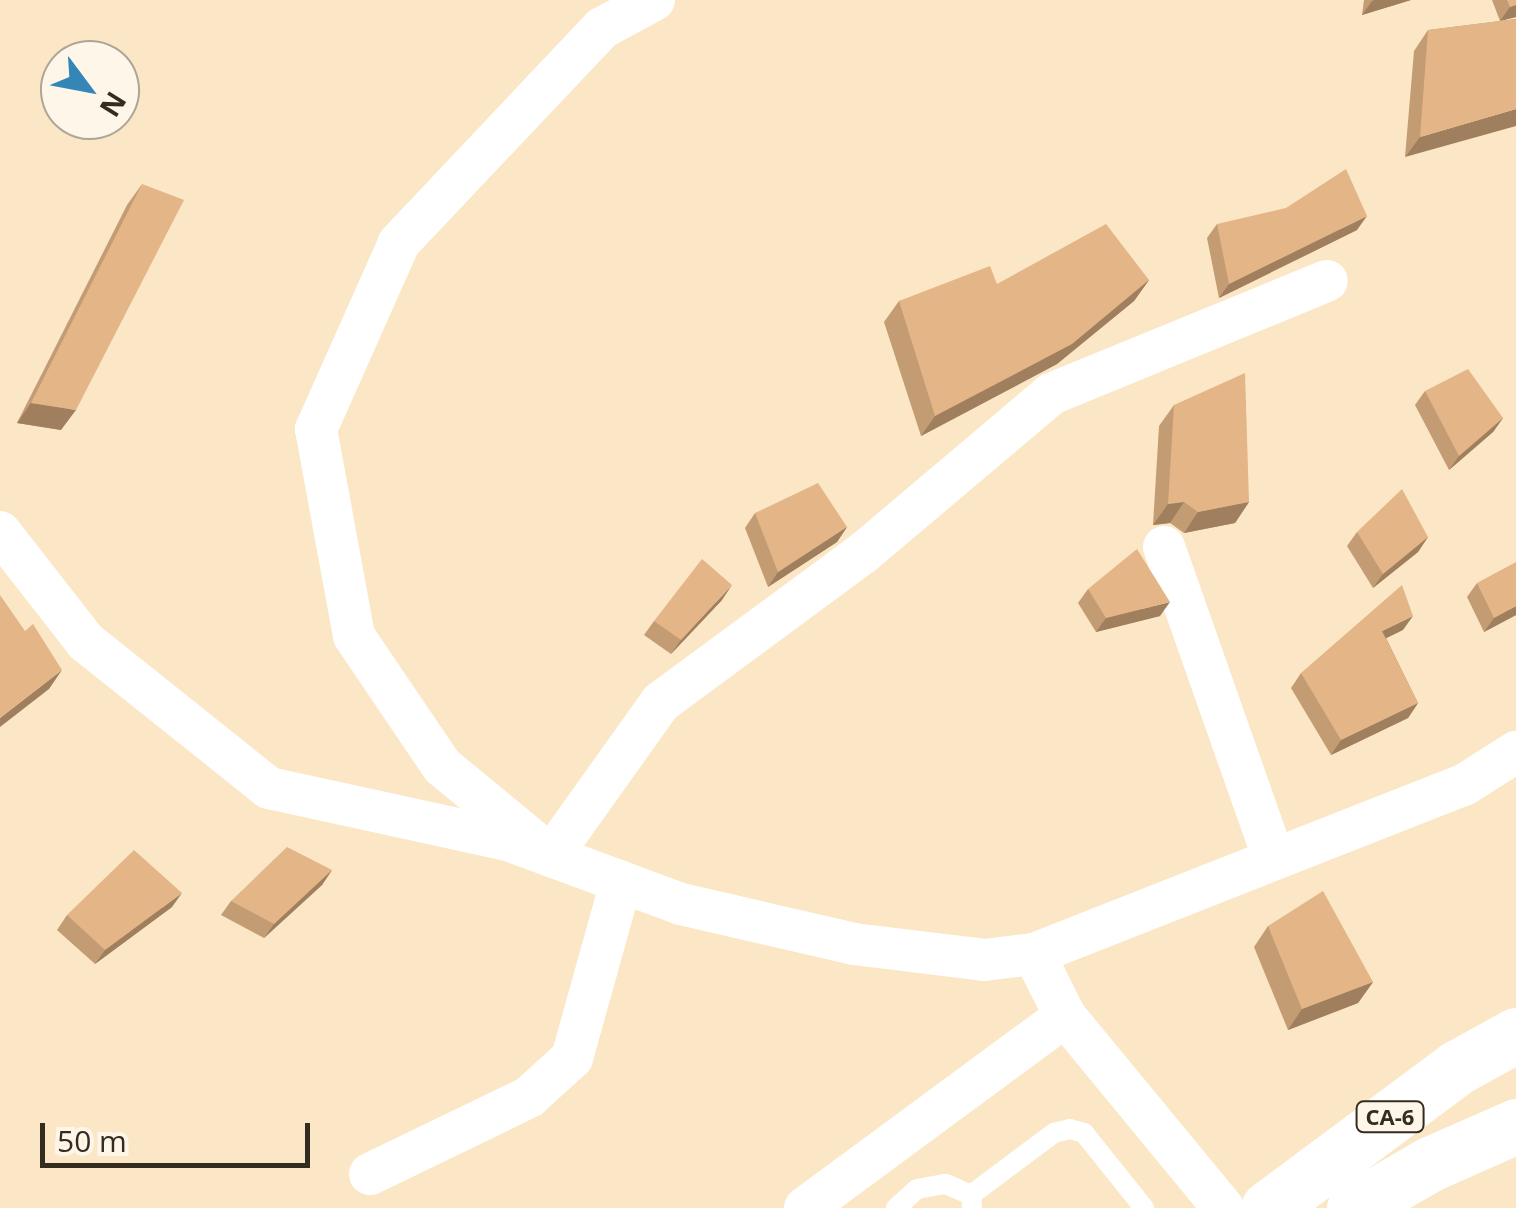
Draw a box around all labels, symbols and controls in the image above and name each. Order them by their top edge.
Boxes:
north arrow [40,40,140,140]
text: N [92,85,136,125]
road number: CA-6 [1355,1100,1425,1134]
scale bar [45,1103,315,1165]
text: 50 m [57,1120,127,1161]

